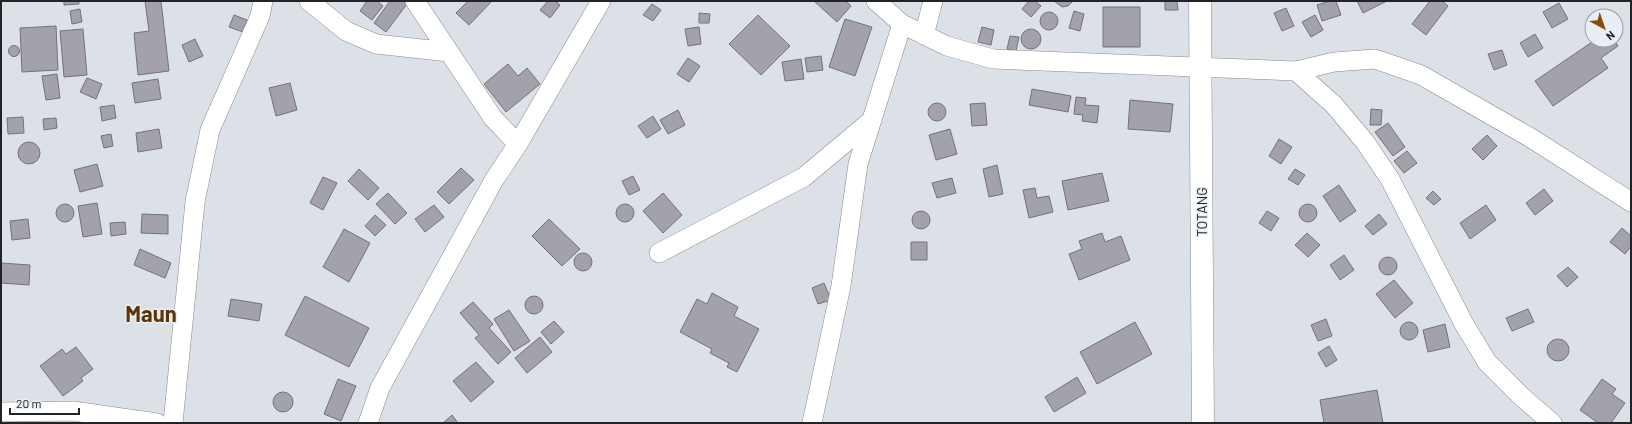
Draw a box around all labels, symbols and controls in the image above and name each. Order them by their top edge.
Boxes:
north arrow [1584,8,1624,48]
text: N [1604,29,1618,43]
street label: TOTANG [1193,187,1210,237]
district label: Maun [125,300,177,326]
scale bar [10,390,79,416]
text: 20 m [16,396,42,410]

